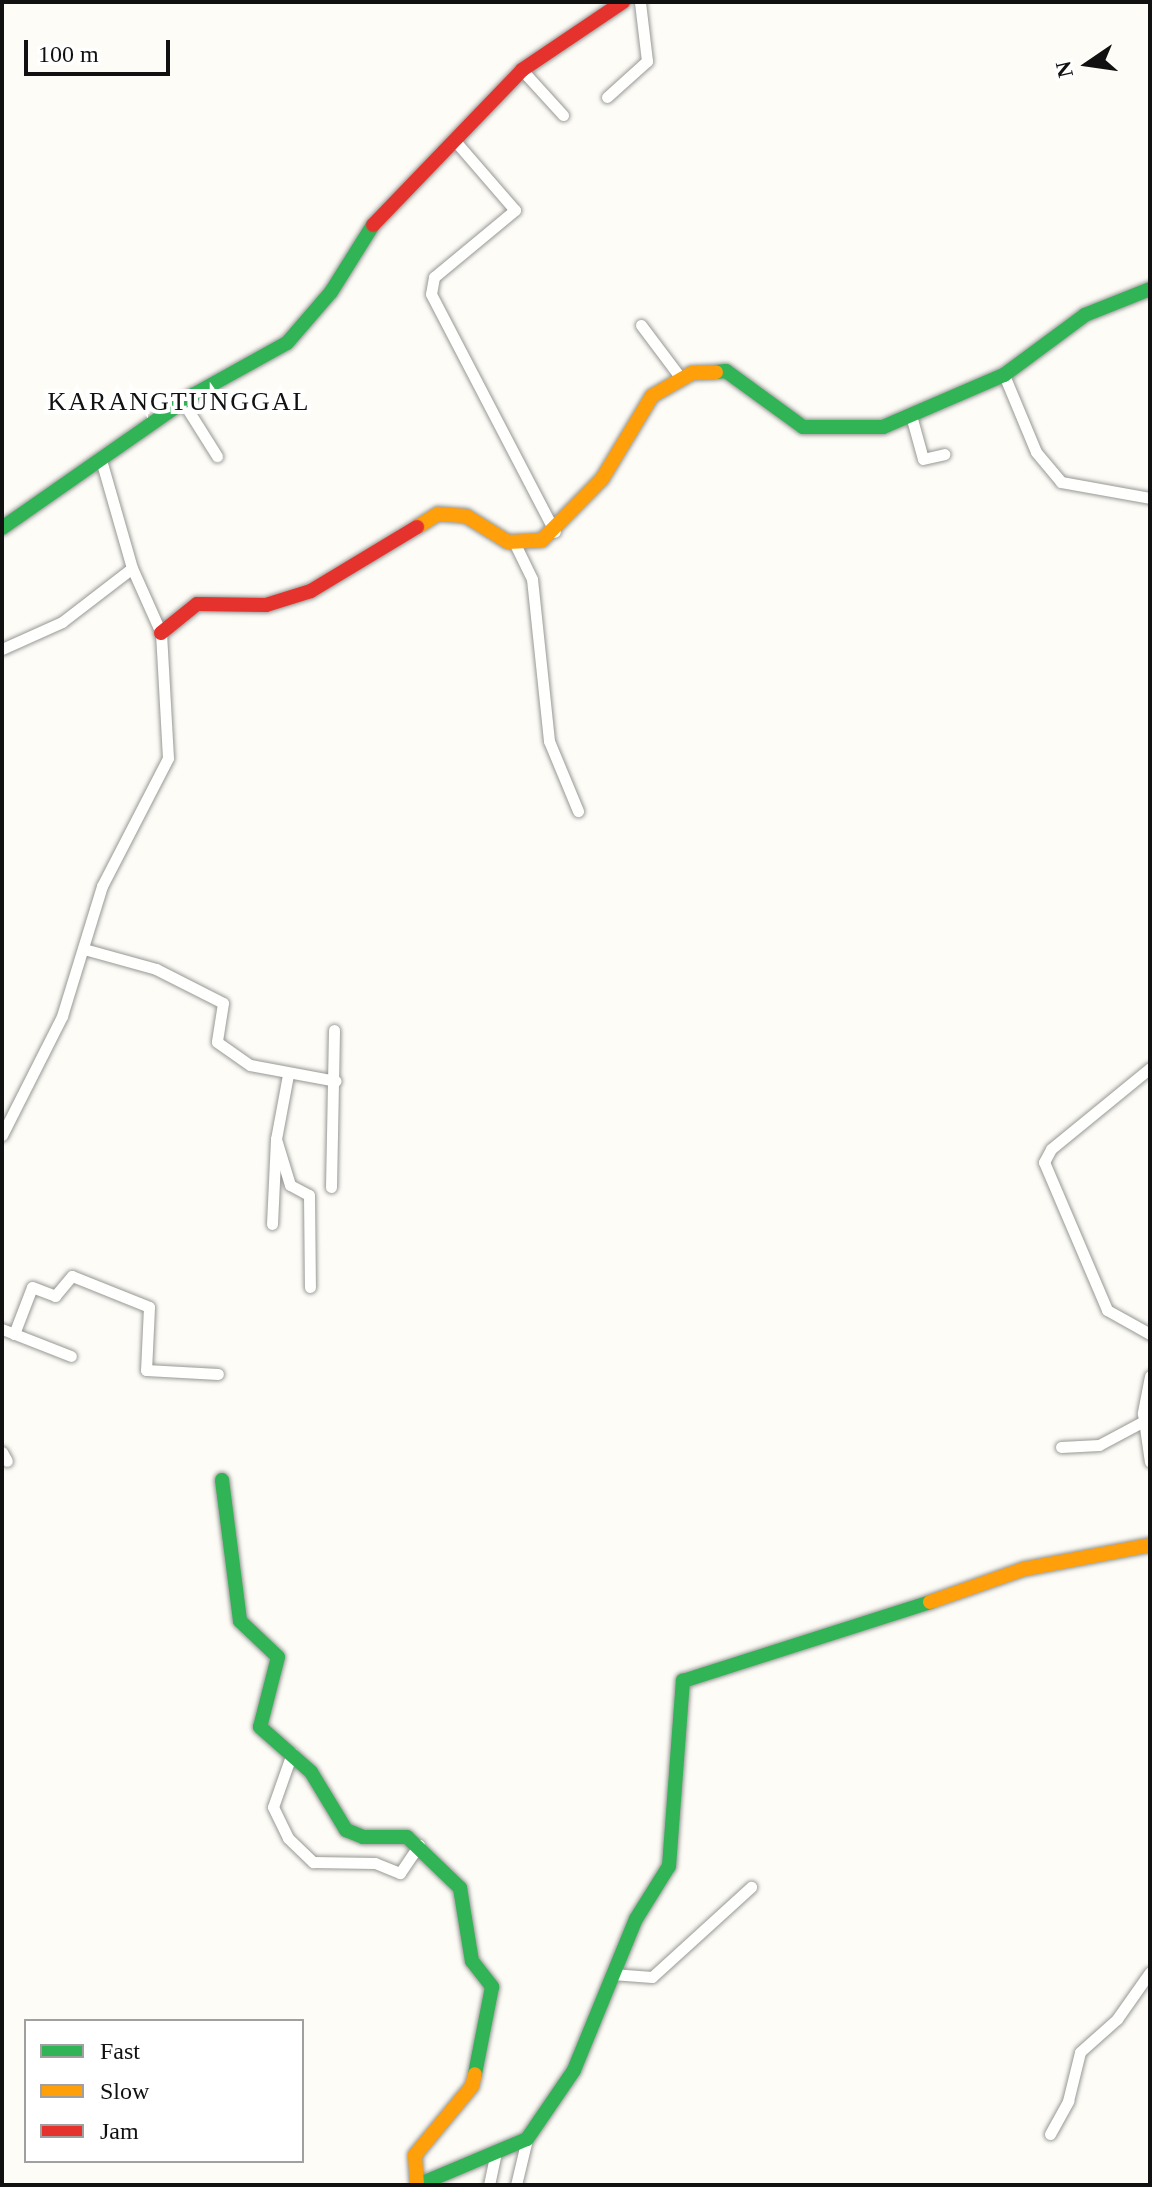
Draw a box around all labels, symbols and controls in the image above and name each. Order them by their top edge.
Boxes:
scale bar [28,24,174,74]
north arrow [1048,24,1128,104]
text: 100 m [38,41,99,67]
text: N [1050,59,1078,80]
district label: KARANGTUNGGAL [48,386,310,418]
legend [24,2019,304,2163]
text: Fast [100,2038,140,2064]
text: Slow [100,2078,149,2104]
text: Jam [100,2118,139,2144]

